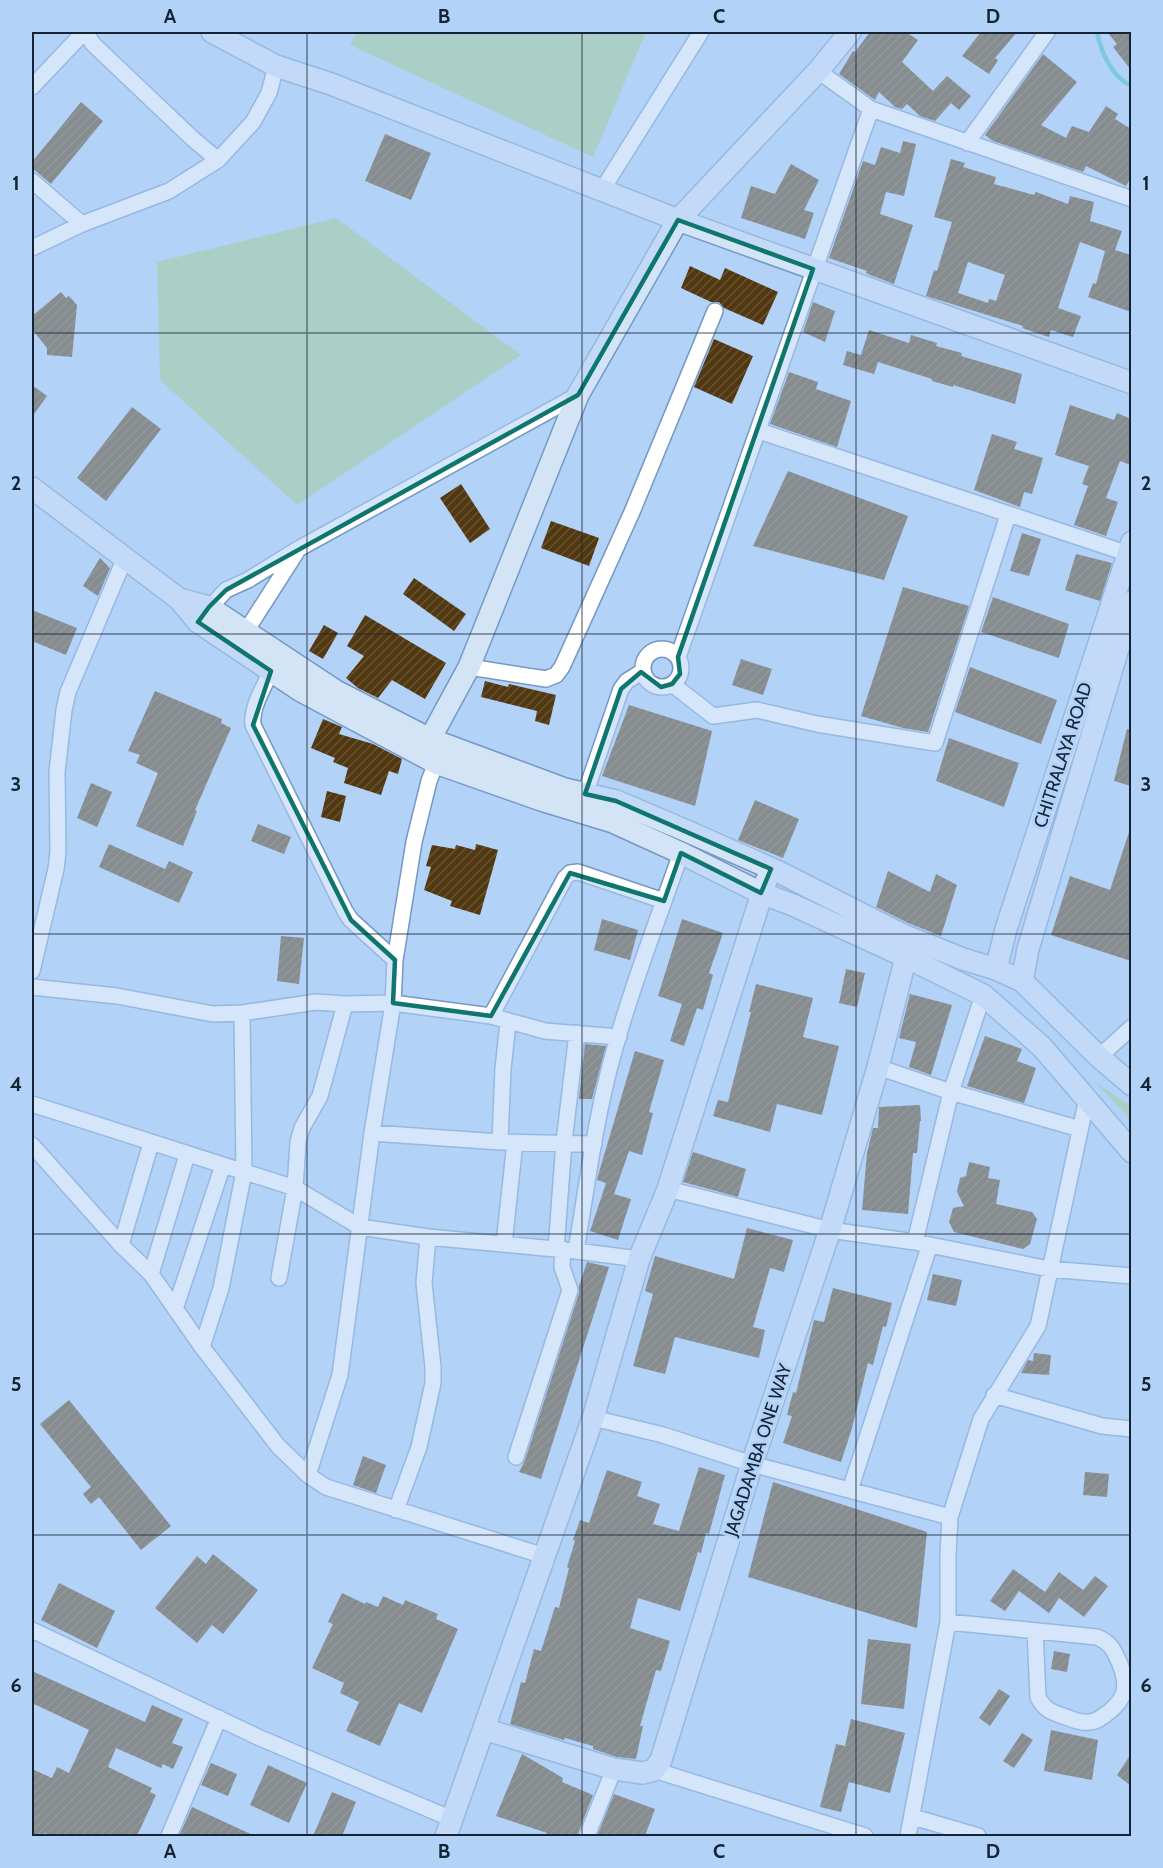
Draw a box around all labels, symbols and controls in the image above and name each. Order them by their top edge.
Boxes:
text: A [164,4,177,28]
text: B [438,4,450,28]
text: C [713,4,725,28]
text: D [986,4,1000,28]
text: 1 [12,171,20,195]
text: 1 [1142,171,1150,195]
text: 2 [11,471,21,495]
text: 2 [1141,471,1151,495]
street label: CHITRALAYA ROAD [1029,679,1097,831]
text: 3 [11,772,21,796]
text: 3 [1141,772,1151,796]
text: 4 [10,1072,22,1096]
text: 4 [1140,1072,1152,1096]
street label: JAGADAMBA ONE WAY [719,1360,797,1540]
text: 5 [11,1372,21,1396]
text: 5 [1141,1372,1151,1396]
text: 6 [10,1673,22,1697]
text: 6 [1140,1673,1152,1697]
text: A [164,1839,177,1863]
text: B [438,1839,450,1863]
text: C [713,1839,725,1863]
text: D [986,1839,1000,1863]

